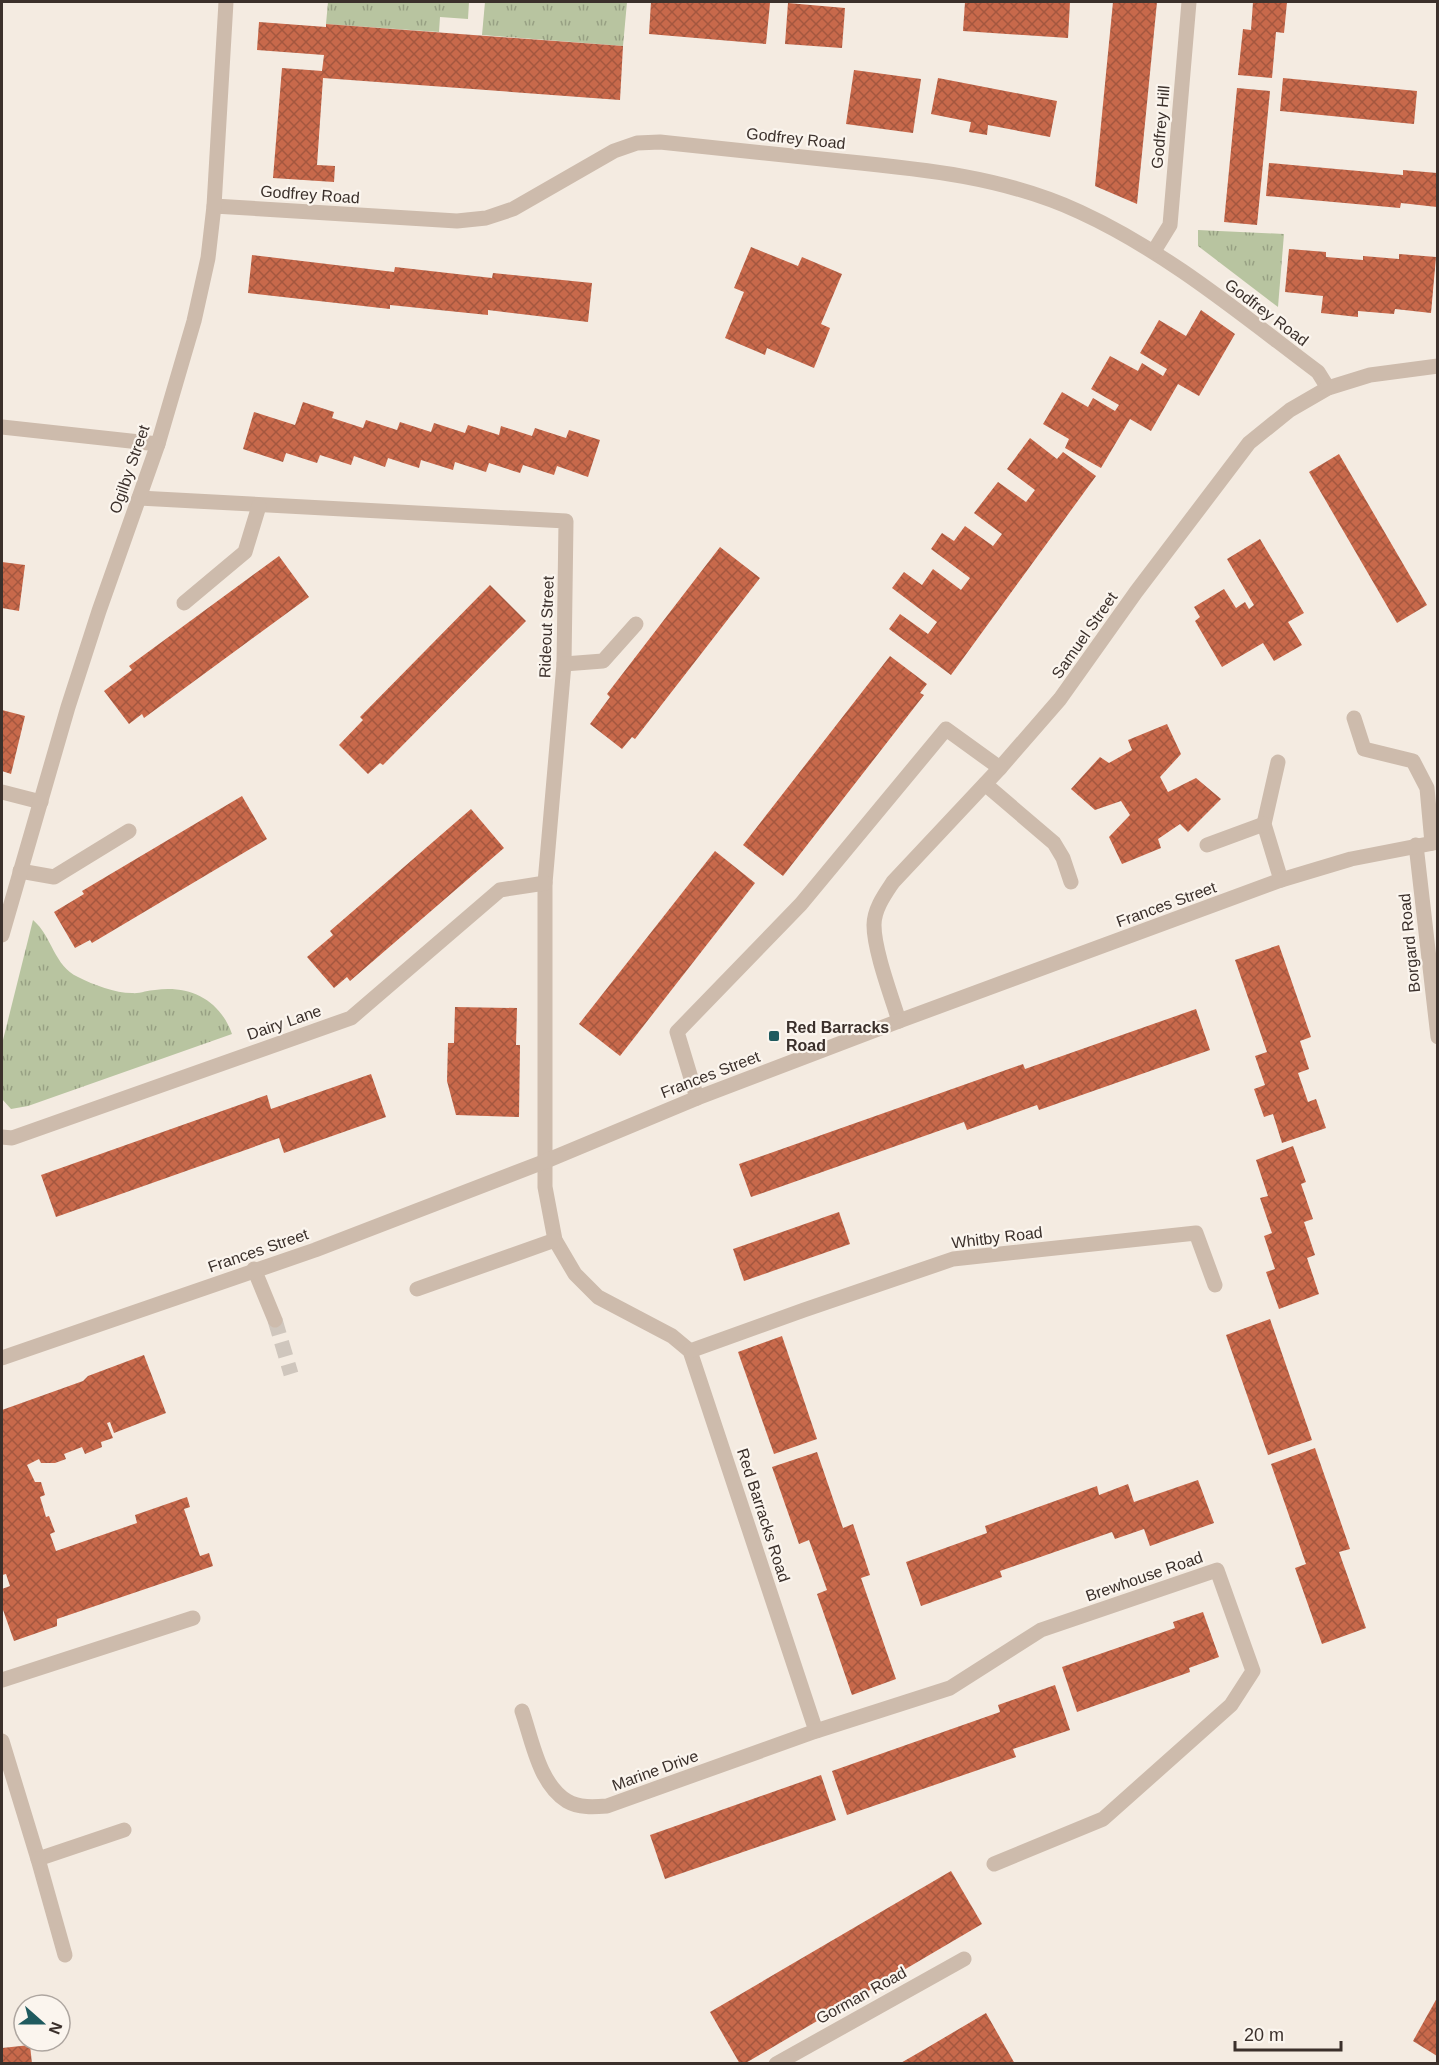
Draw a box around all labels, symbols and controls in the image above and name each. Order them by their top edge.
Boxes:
street label: Godfrey Hill [1148,85,1173,169]
street label: Godfrey Road [746,125,846,152]
street label: Godfrey Road [260,183,360,206]
street label: Godfrey Road [1222,276,1312,349]
street label: Ogilby Street [106,422,153,516]
street label: Rideout Street [536,575,557,678]
street label: Samuel Street [1048,588,1121,682]
street label: Frances Street [1114,878,1219,930]
street label: Borgard Road [1396,893,1423,993]
street label: Dairy Lane [245,1002,324,1043]
place label: Red Barracks Road [786,1019,889,1054]
marker: Red Barracks Road [767,1029,781,1043]
street label: Frances Street [658,1048,763,1101]
street label: Whitby Road [951,1223,1044,1252]
street label: Frances Street [206,1225,311,1276]
street label: Red Barracks Road [734,1446,793,1584]
street label: Brewhouse Road [1083,1548,1205,1604]
street label: Marine Drive [610,1747,701,1794]
street label: Gorman Road [813,1964,909,2027]
north arrow [12,1993,72,2053]
scale bar [1235,2014,1342,2052]
text: N [46,2020,66,2037]
text: 20 m [1244,2025,1284,2045]

